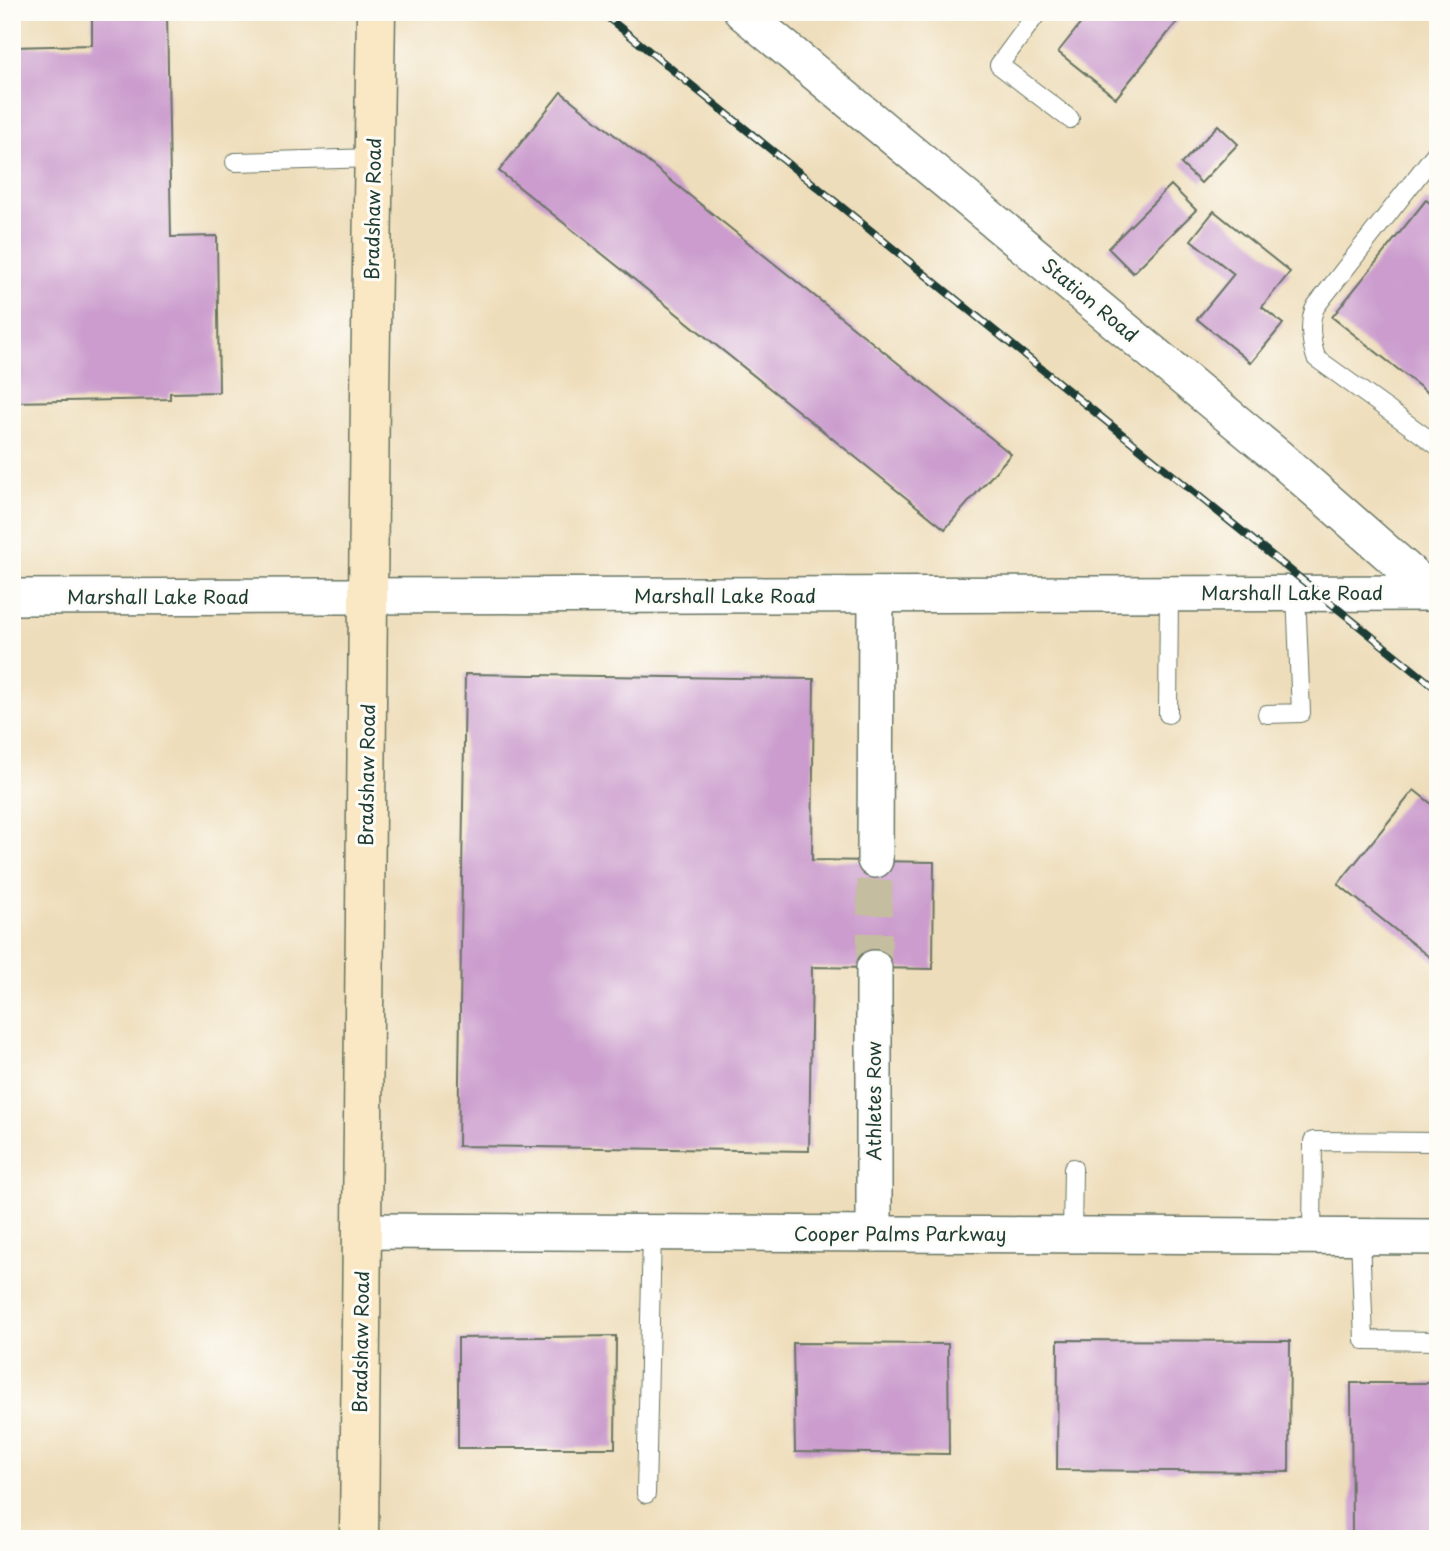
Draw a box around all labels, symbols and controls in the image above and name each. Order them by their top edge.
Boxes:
street label: Bradshaw Road [357,137,387,280]
street label: Station Road [1036,251,1145,348]
street label: Marshall Lake Road [1201,578,1383,606]
street label: Marshall Lake Road [634,581,816,609]
street label: Marshall Lake Road [67,582,249,610]
street label: Bradshaw Road [351,703,381,846]
street label: Athletes Row [859,1041,887,1161]
street label: Cooper Palms Parkway [794,1219,1006,1247]
street label: Bradshaw Road [345,1270,375,1413]

